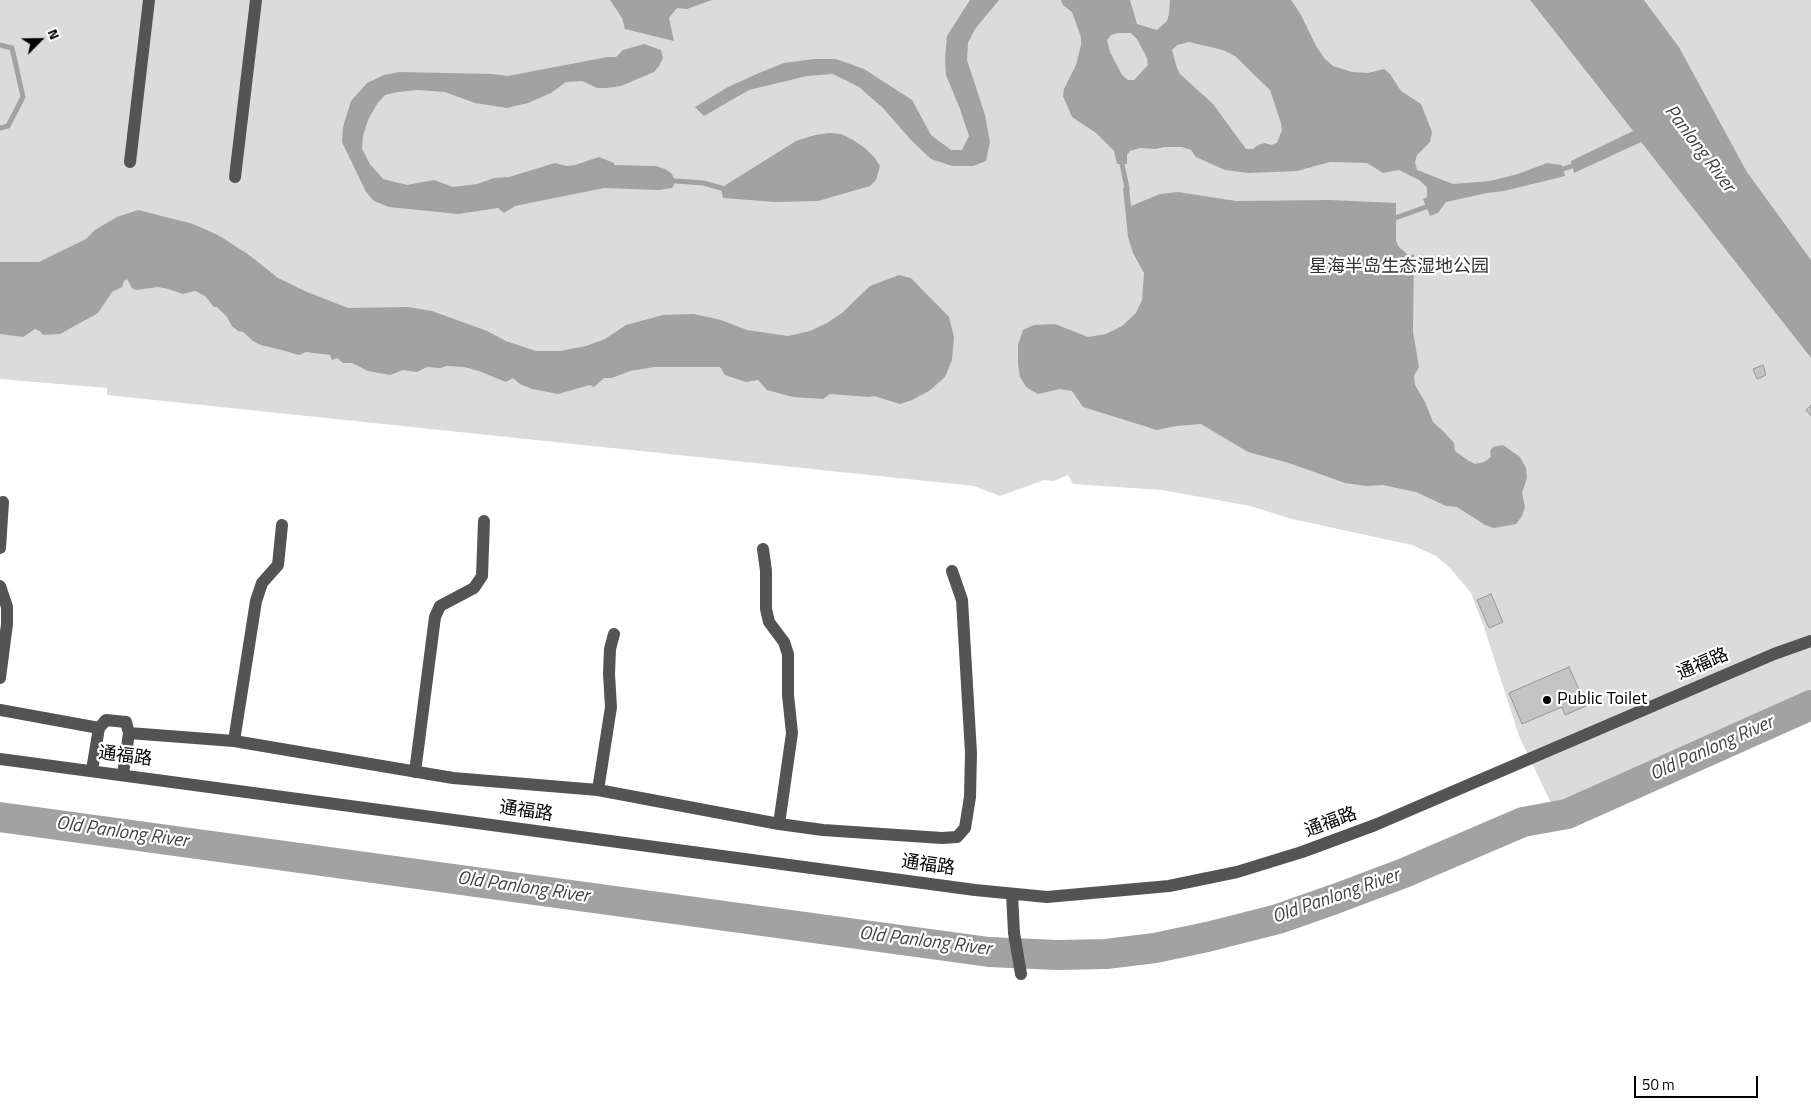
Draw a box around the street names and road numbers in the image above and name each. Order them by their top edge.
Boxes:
street label: 通福路 [1674,645,1732,685]
street label: 通福路 [97,743,153,771]
street label: 通福路 [498,798,554,826]
street label: 通福路 [1302,804,1360,842]
street label: 通福路 [900,852,956,880]

